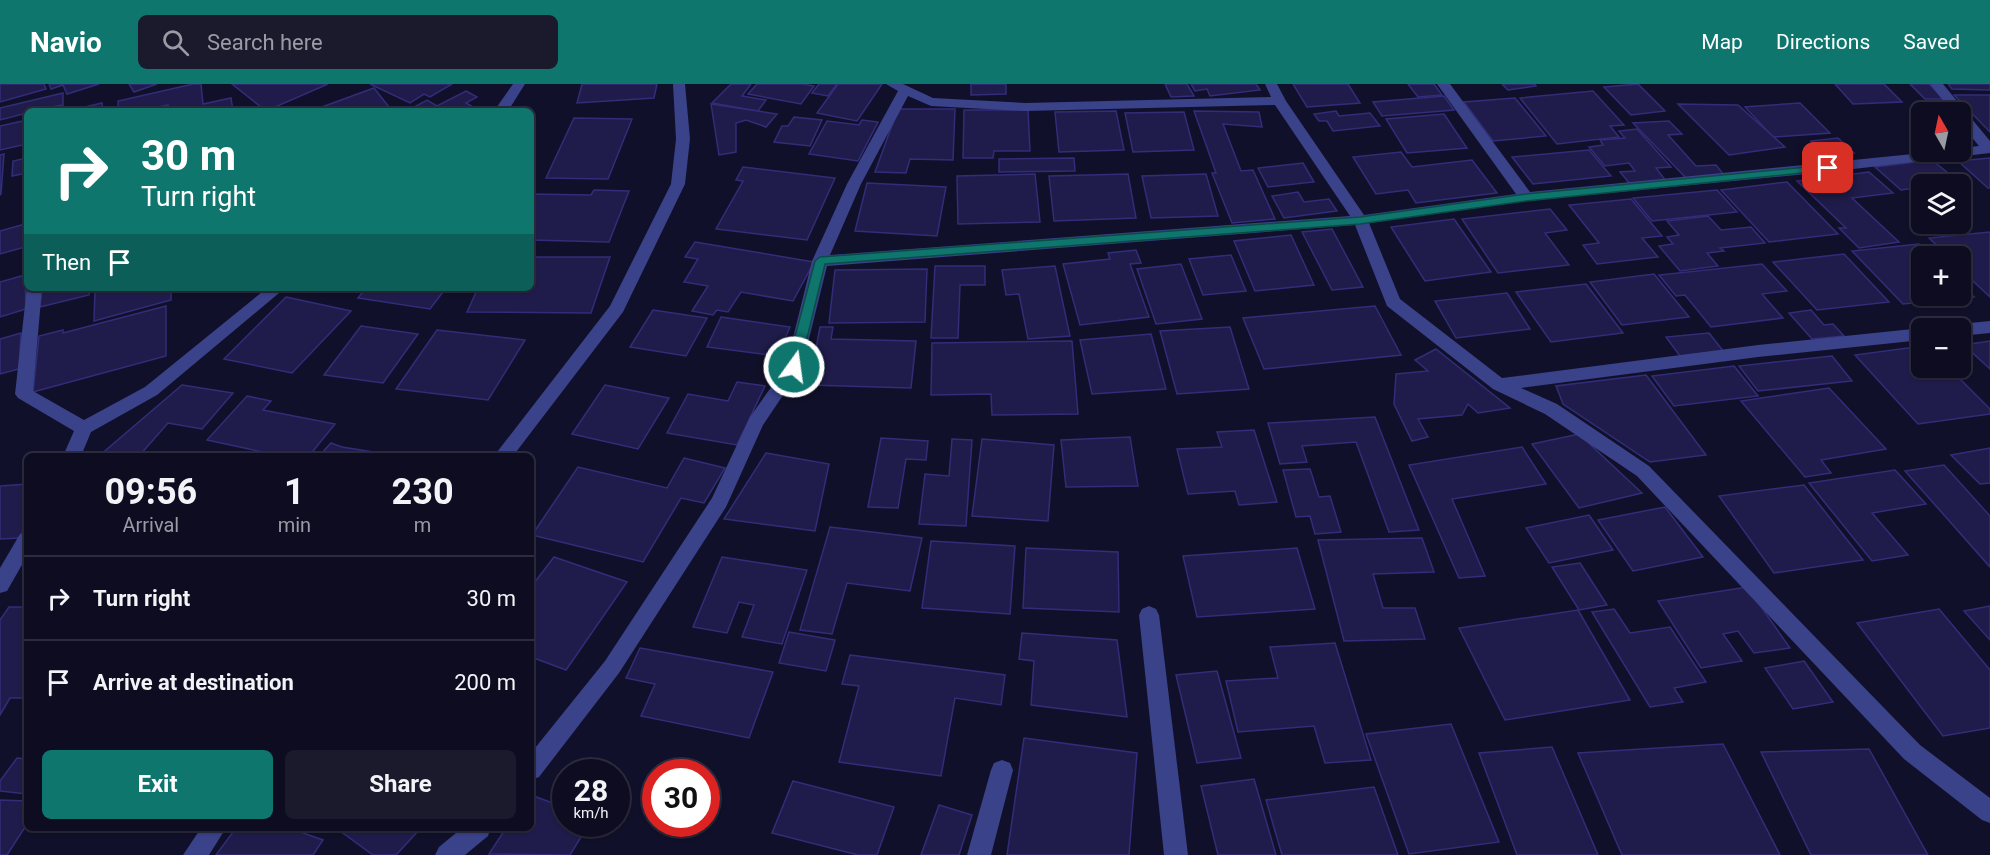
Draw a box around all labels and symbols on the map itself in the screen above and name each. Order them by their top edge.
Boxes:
north arrow [1911,102,1971,162]
pin [1802,142,1853,193]
position arrow [762,335,826,399]
speed limit sign: 30 [642,759,720,837]

